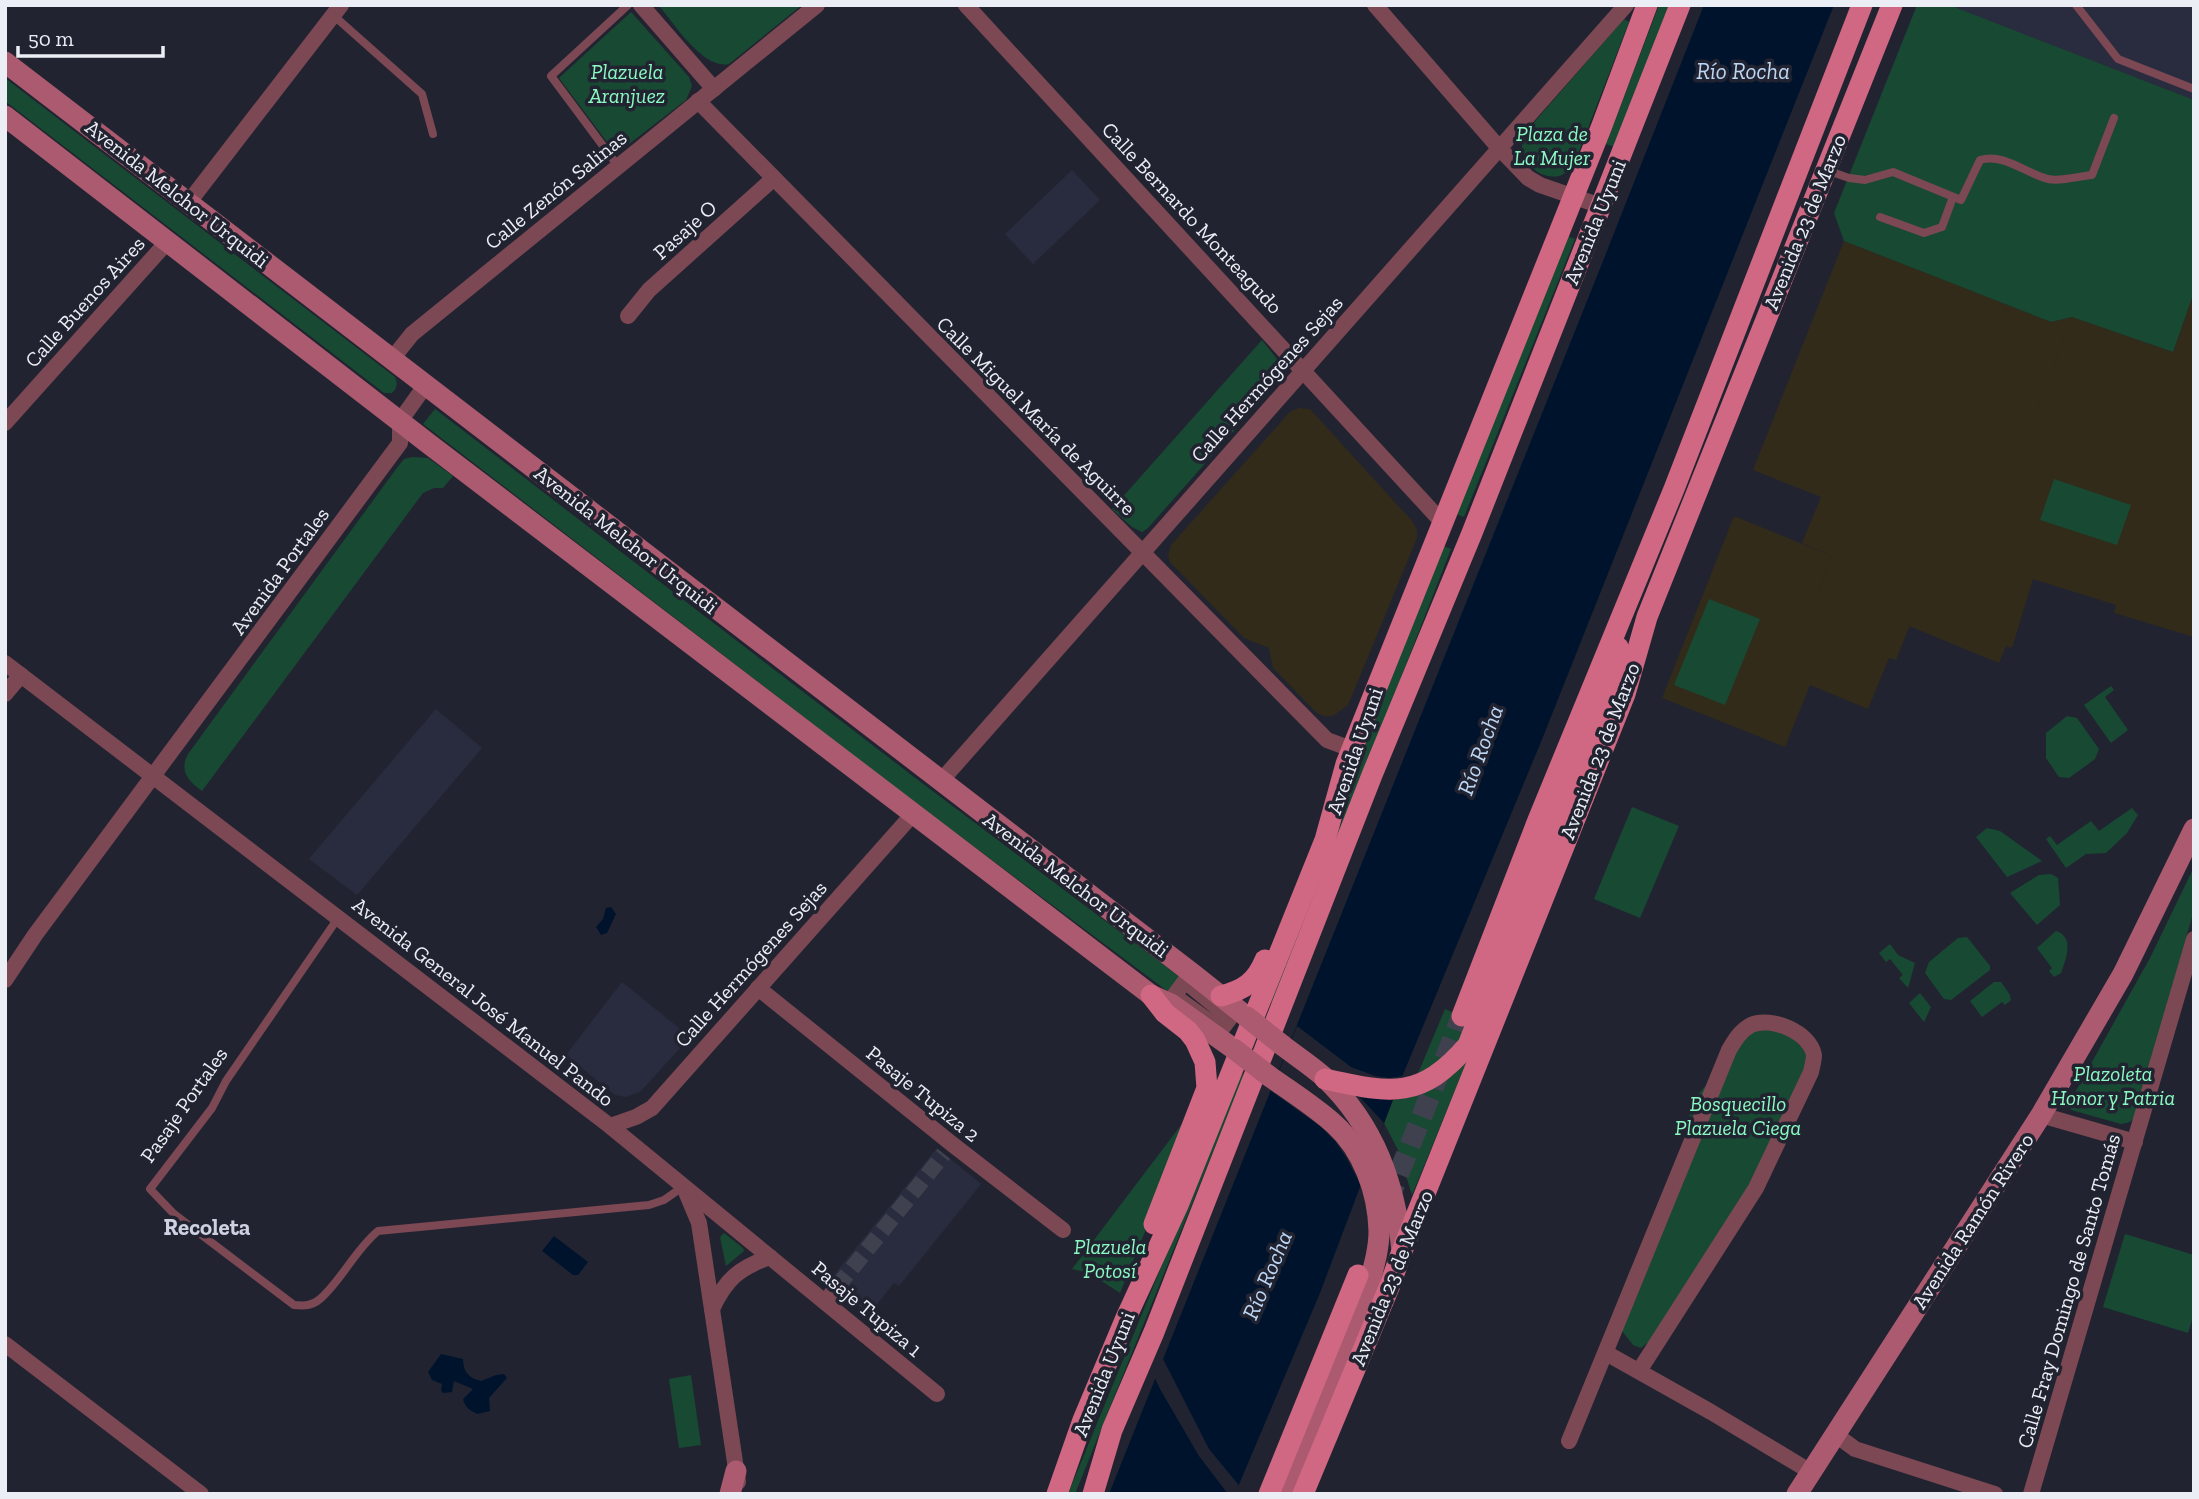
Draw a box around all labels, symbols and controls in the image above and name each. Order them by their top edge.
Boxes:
scale bar [18,14,163,58]
text: 50 m [28,26,74,51]
water label: Río Rocha [1696,57,1790,85]
park label: Plazuela Aranjuez [588,59,665,108]
street label: Avenida Melchor Urquidi [81,114,274,273]
street label: Calle Bernardo Monteagudo [1097,117,1288,319]
park label: Plaza de La Mujer [1514,121,1591,170]
street label: Calle Zenón Salinas [480,125,632,254]
street label: Avenida 23 de Marzo [1758,130,1851,313]
street label: Avenida Uyuni [1558,156,1631,288]
street label: Pasaje O [648,195,722,265]
street label: Calle Buenos Aires [19,231,150,372]
street label: Calle Hermógenes Sejas [1185,290,1349,468]
street label: Calle Miguel María de Aguirre [932,311,1141,520]
street label: Avenida Melchor Urquidi [530,460,723,619]
street label: Avenida Portales [225,502,334,639]
street label: Avenida 23 de Marzo [1554,659,1645,843]
street label: Avenida Uyuni [1321,684,1388,817]
water label: Río Rocha [1451,701,1509,799]
street label: Avenida Melchor Urquidi [979,807,1174,963]
street label: Calle Hermógenes Sejas [669,875,833,1053]
street label: Avenida General José Manuel Pando [348,892,619,1111]
street label: Pasaje Tupiza 2 [861,1040,985,1148]
street label: Pasaje Portales [135,1042,233,1168]
park label: Plazoleta Honor y Patria [2051,1061,2175,1110]
park label: Bosquecillo Plazuela Ciega [1675,1091,1801,1140]
street label: Avenida Ramón Rivero [1906,1128,2039,1313]
street label: Calle Fray Domingo de Santo Tomás [2012,1131,2125,1451]
street label: Avenida 23 de Marzo [1345,1186,1438,1369]
district label: Recoleta [164,1213,251,1241]
water label: Río Rocha [1236,1226,1298,1324]
park label: Plazuela Potosí [1074,1234,1146,1283]
street label: Pasaje Tupiza 1 [807,1255,927,1363]
street label: Avenida Uyuni [1067,1308,1140,1440]

